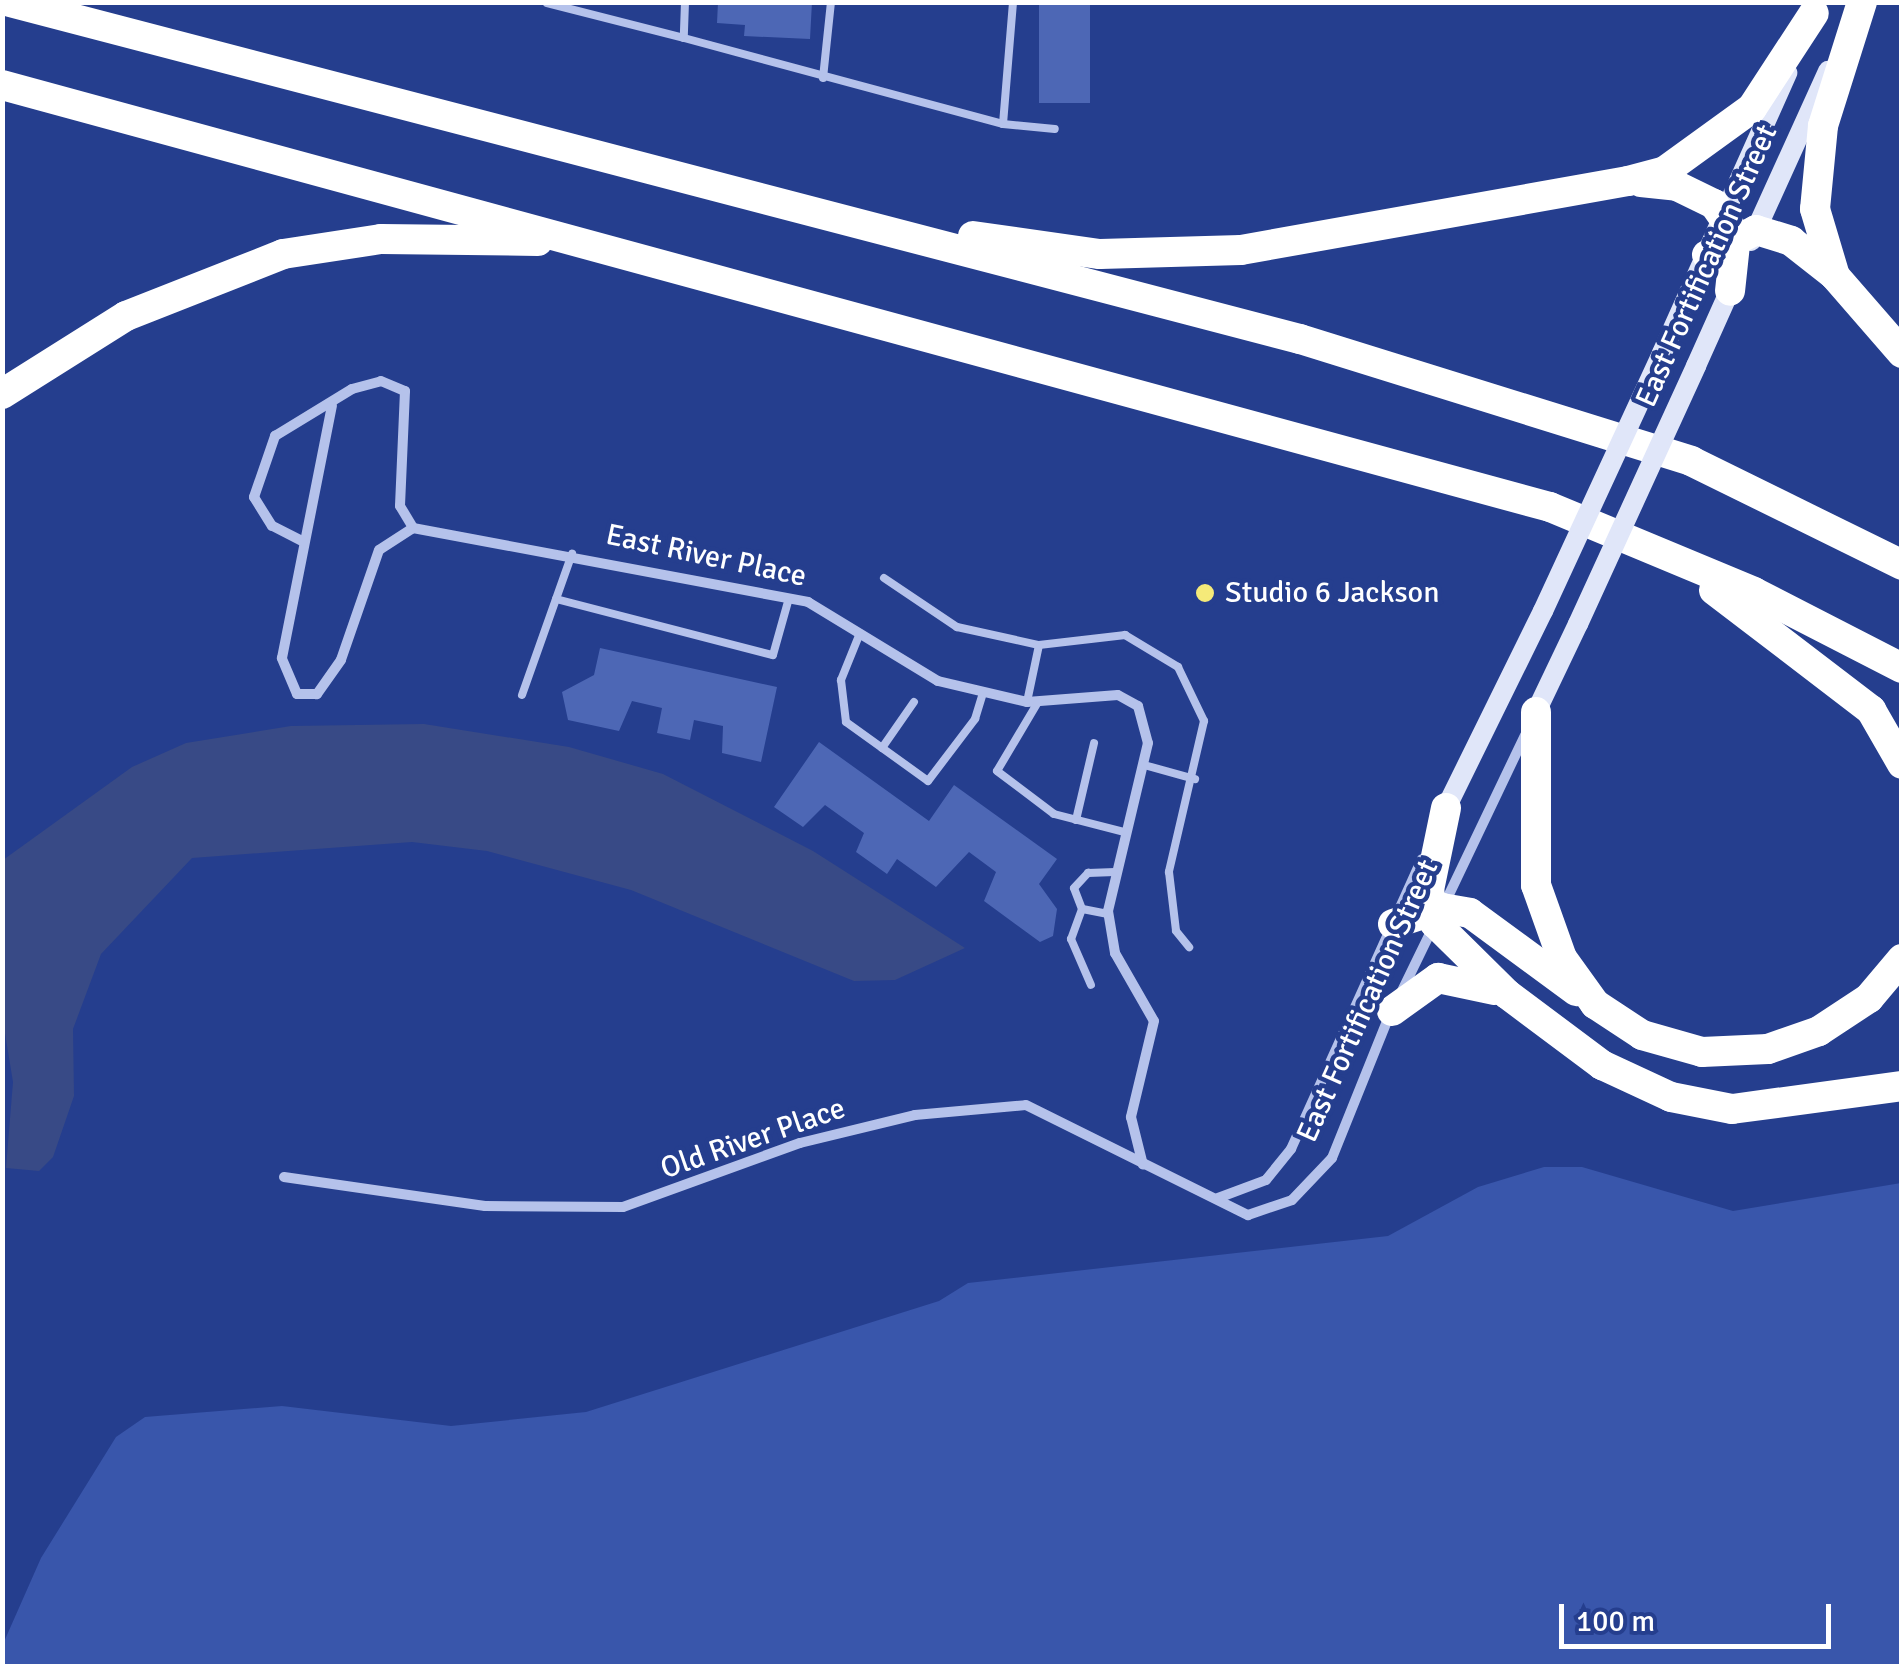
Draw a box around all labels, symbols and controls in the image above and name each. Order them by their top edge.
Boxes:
street label: East Fortification Street [1629,119,1785,413]
street label: East River Place [603,517,809,595]
place label: Studio 6 Jackson [1225,575,1440,611]
marker: Studio 6 Jackson [1194,582,1216,604]
street label: East Fortification Street [1290,854,1446,1148]
street label: Old River Place [656,1091,850,1187]
scale bar [1564,1584,1836,1646]
text: 100 m [1576,1603,1655,1640]

